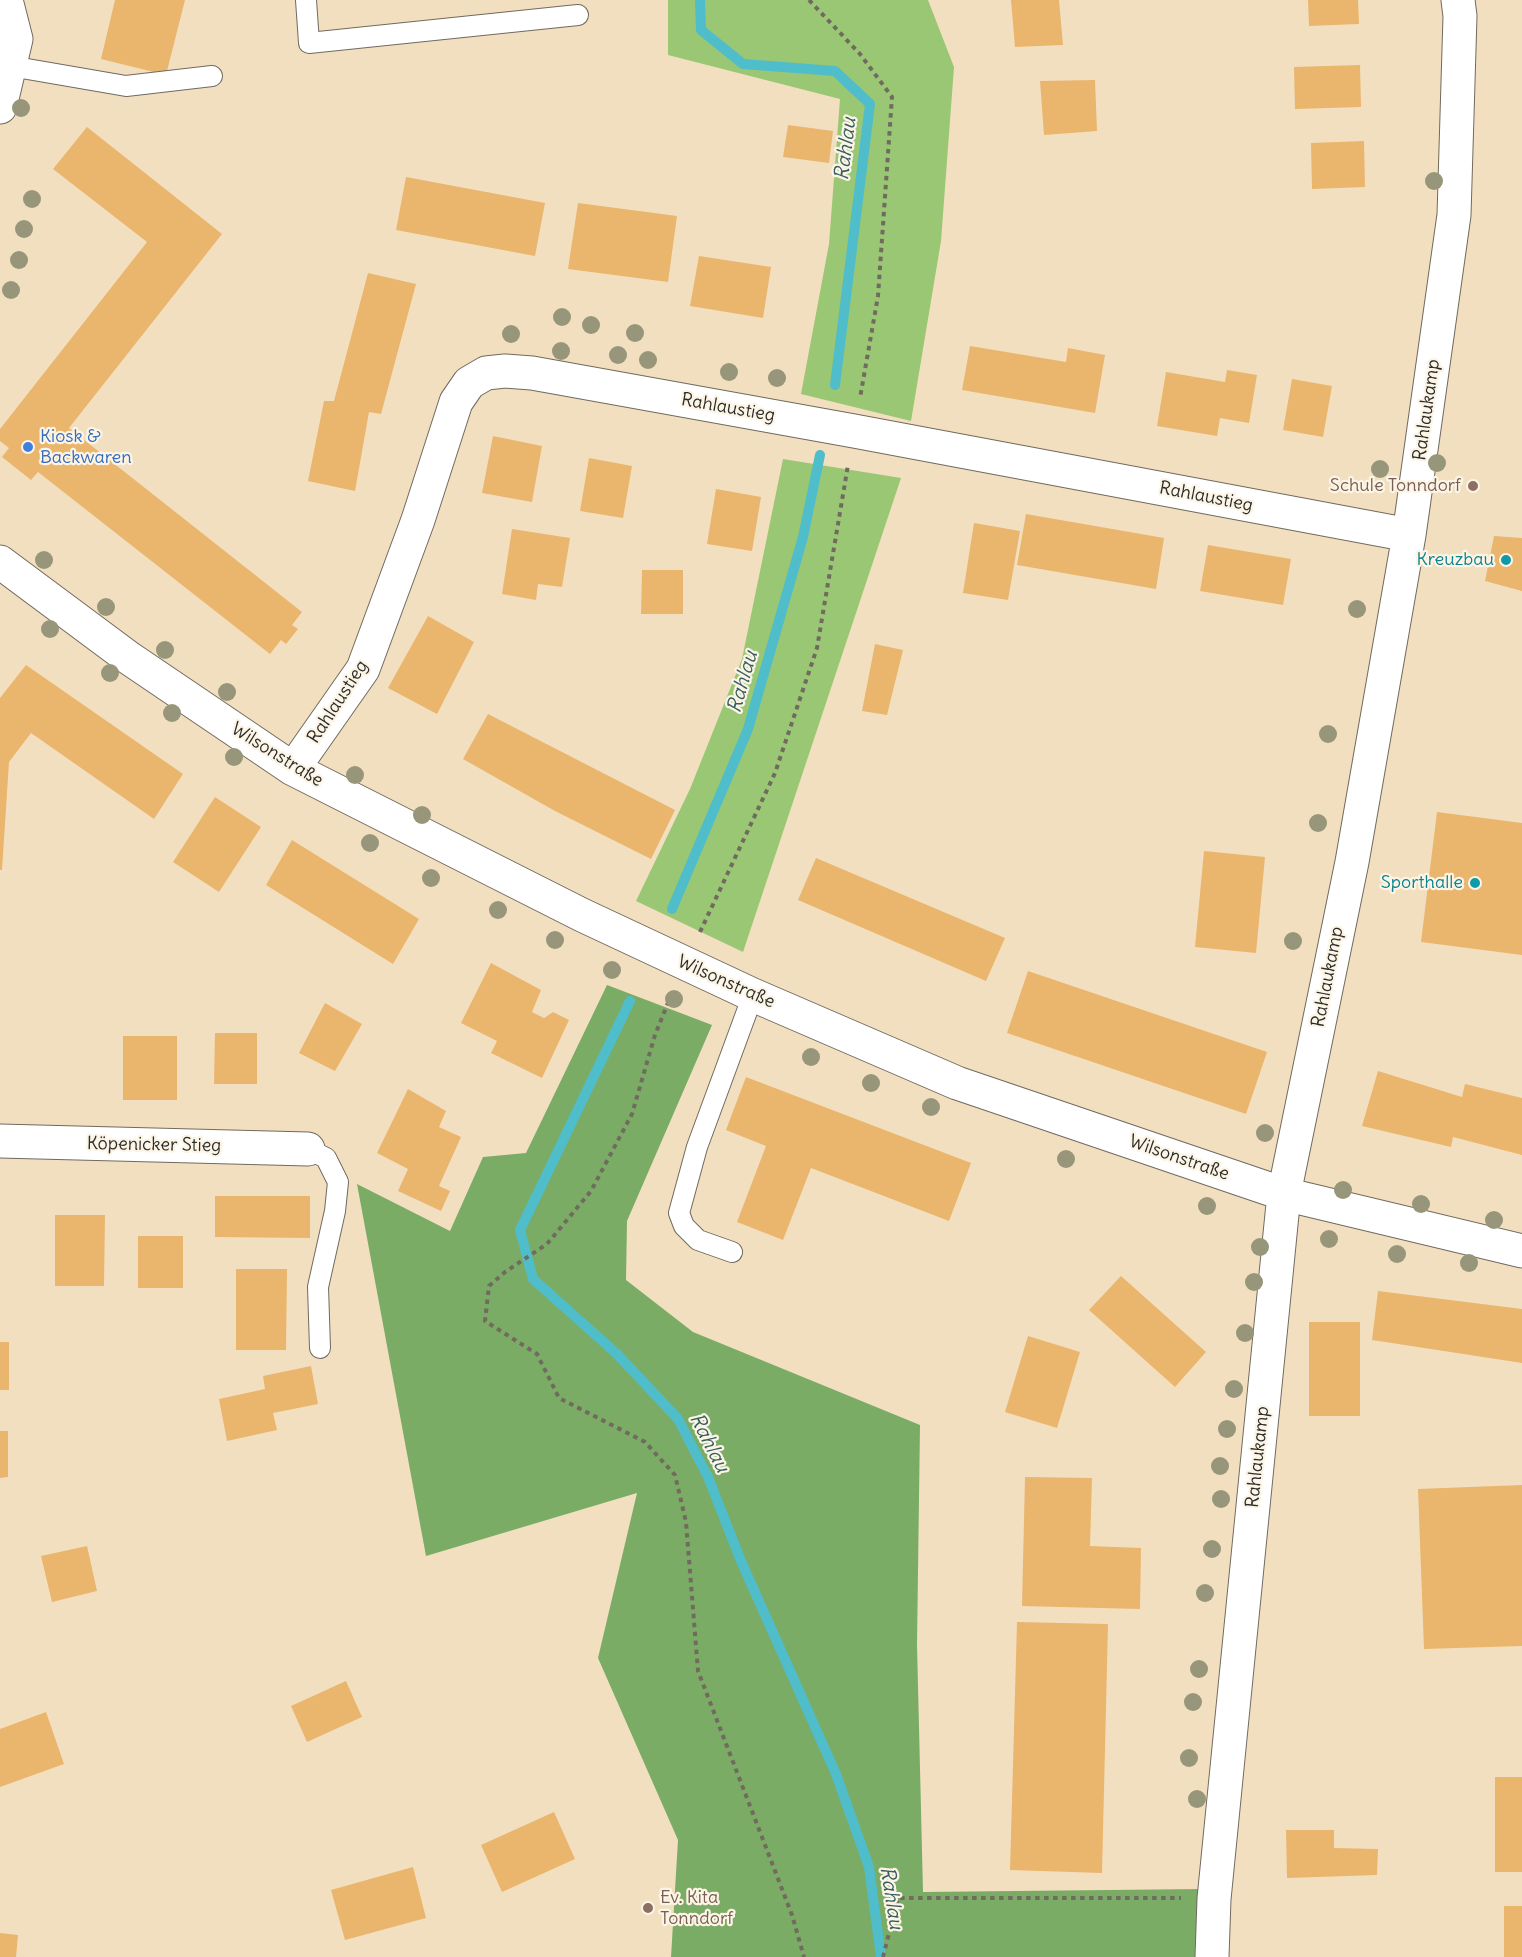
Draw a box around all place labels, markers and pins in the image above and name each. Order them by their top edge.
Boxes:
place label: Kiosk & Backwaren [40,426,132,468]
marker: Kiosk & Backwaren [21,440,35,454]
place label: Schule Tonndorf [1330,475,1461,497]
marker: Schule Tonndorf [1466,479,1480,493]
place label: Kreuzbau [1417,549,1494,571]
marker: Kreuzbau [1499,553,1513,567]
place label: Sporthalle [1381,872,1463,894]
marker: Sporthalle [1468,876,1482,890]
place label: Ev. Kita Tonndorf [660,1887,733,1930]
marker: Ev. Kita Tonndorf [641,1901,655,1915]

